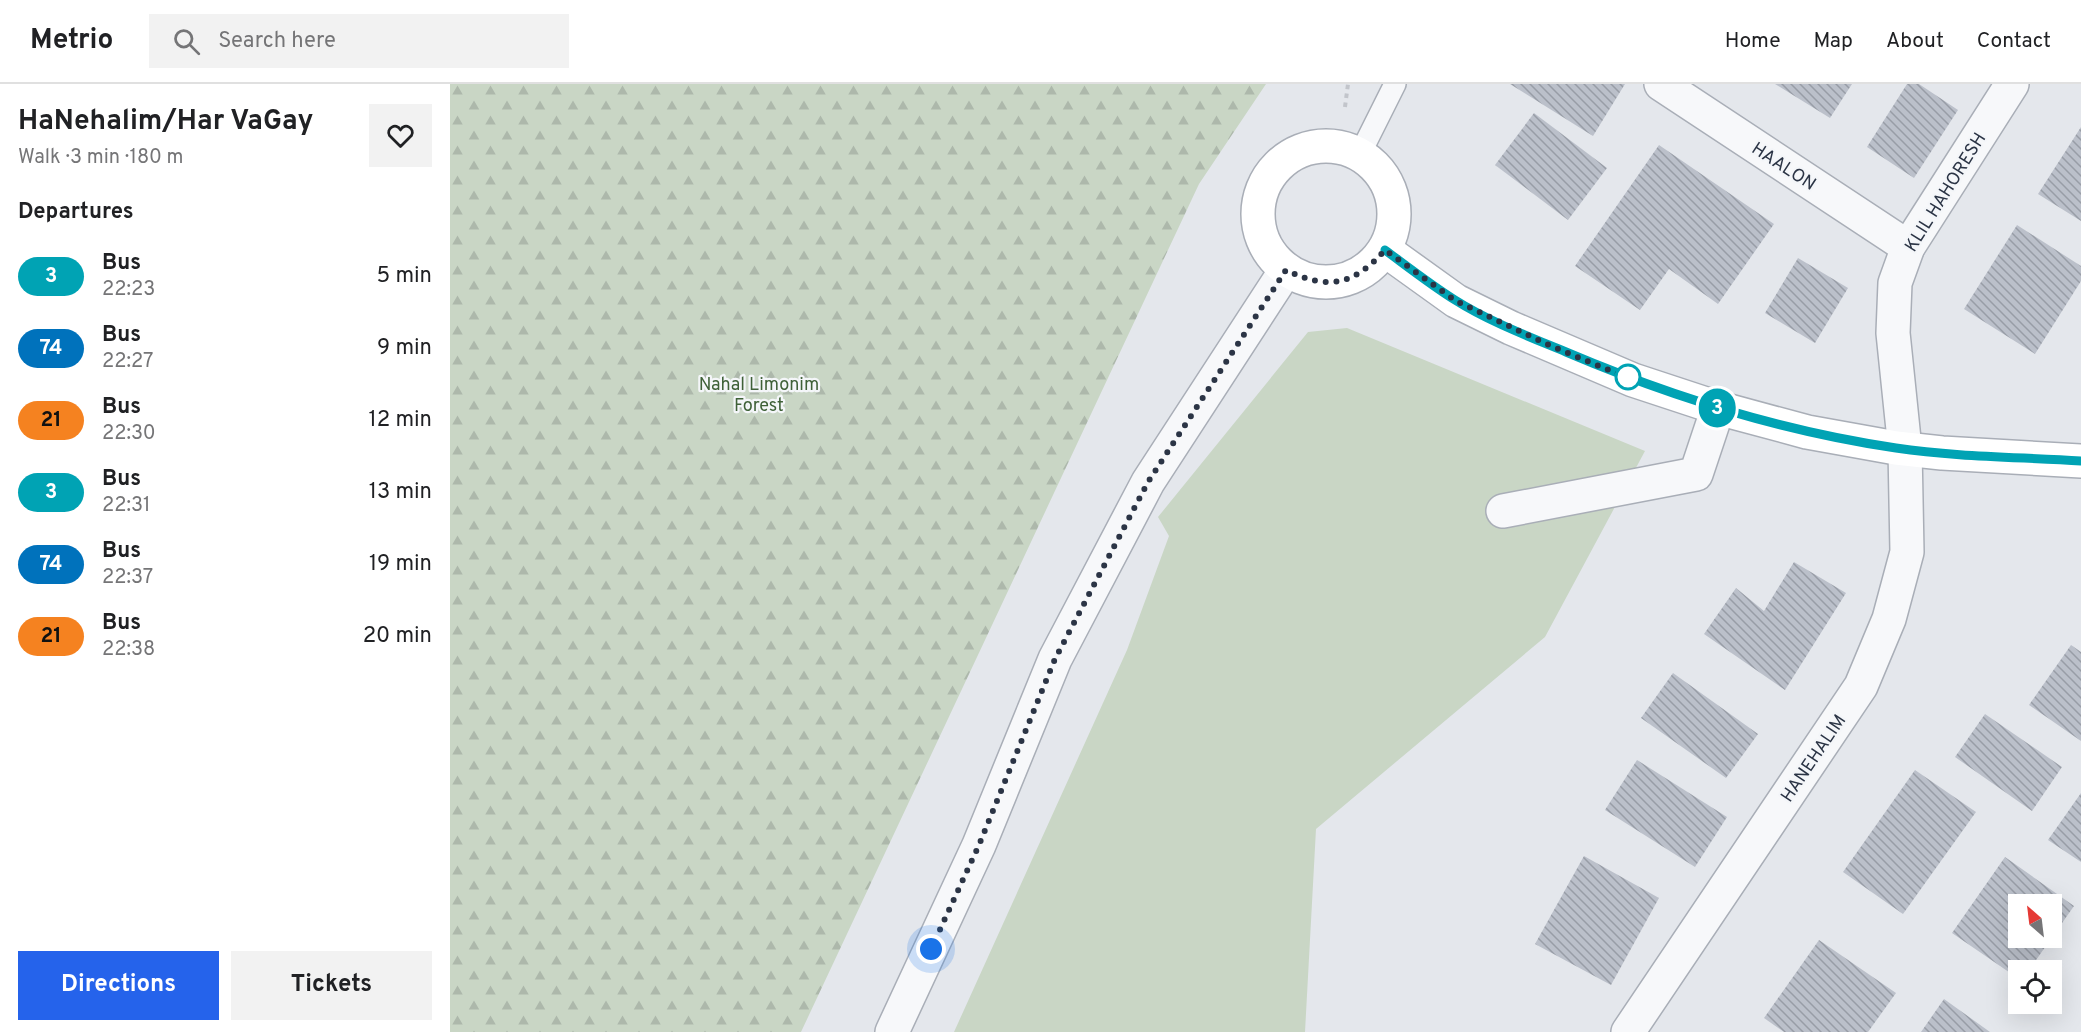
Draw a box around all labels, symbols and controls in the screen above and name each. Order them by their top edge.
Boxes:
search box [149,14,569,68]
text: Metrio [30,23,113,59]
icon: search [170,25,203,58]
text: Search here [218,28,336,55]
text: Home [1725,28,1781,55]
text: Map [1814,28,1853,55]
text: About [1886,28,1944,55]
text: Contact [1977,28,2051,55]
text: HaNehalim/Har VaGay [18,104,313,140]
button: heart [369,104,432,167]
street label: KLIL HAHORESH [1900,129,1992,257]
street label: HAALON [1747,138,1820,197]
text: Walk · 3 min · 180 m [18,145,183,171]
text: Departures [18,199,134,226]
text: Bus [102,250,141,277]
text: 3 [45,263,57,290]
text: 5 min [377,263,432,290]
text: 22:23 [102,277,155,303]
text: Bus [102,322,141,349]
text: 74 [39,335,63,362]
text: 9 min [377,335,432,362]
text: 22:27 [102,349,153,375]
unlabelled marker [1615,364,1641,390]
park label: Nahal Limonim Forest [699,374,819,418]
line badge: 3 [1698,388,1736,428]
text: Bus [102,394,141,421]
text: 3 [1711,395,1723,422]
text: 21 [40,407,62,434]
text: 12 min [369,407,432,434]
text: 22:30 [102,421,156,447]
text: Bus [102,466,141,493]
text: 3 [45,479,57,506]
text: 13 min [369,479,432,506]
text: 22:31 [102,493,150,519]
text: Bus [102,538,141,565]
text: 74 [39,551,63,578]
text: 19 min [369,551,432,578]
text: 22:37 [102,565,153,591]
text: Bus [102,610,141,637]
text: 21 [40,623,62,650]
text: 20 min [363,623,432,650]
text: 22:38 [102,637,155,663]
street label: HANEHALIM [1776,710,1852,807]
north arrow [2008,894,2062,948]
map controls [2008,894,2062,1014]
your location [916,934,946,964]
button: Directions [18,951,219,1020]
button: Tickets [231,951,432,1020]
button: locate [2008,960,2062,1014]

